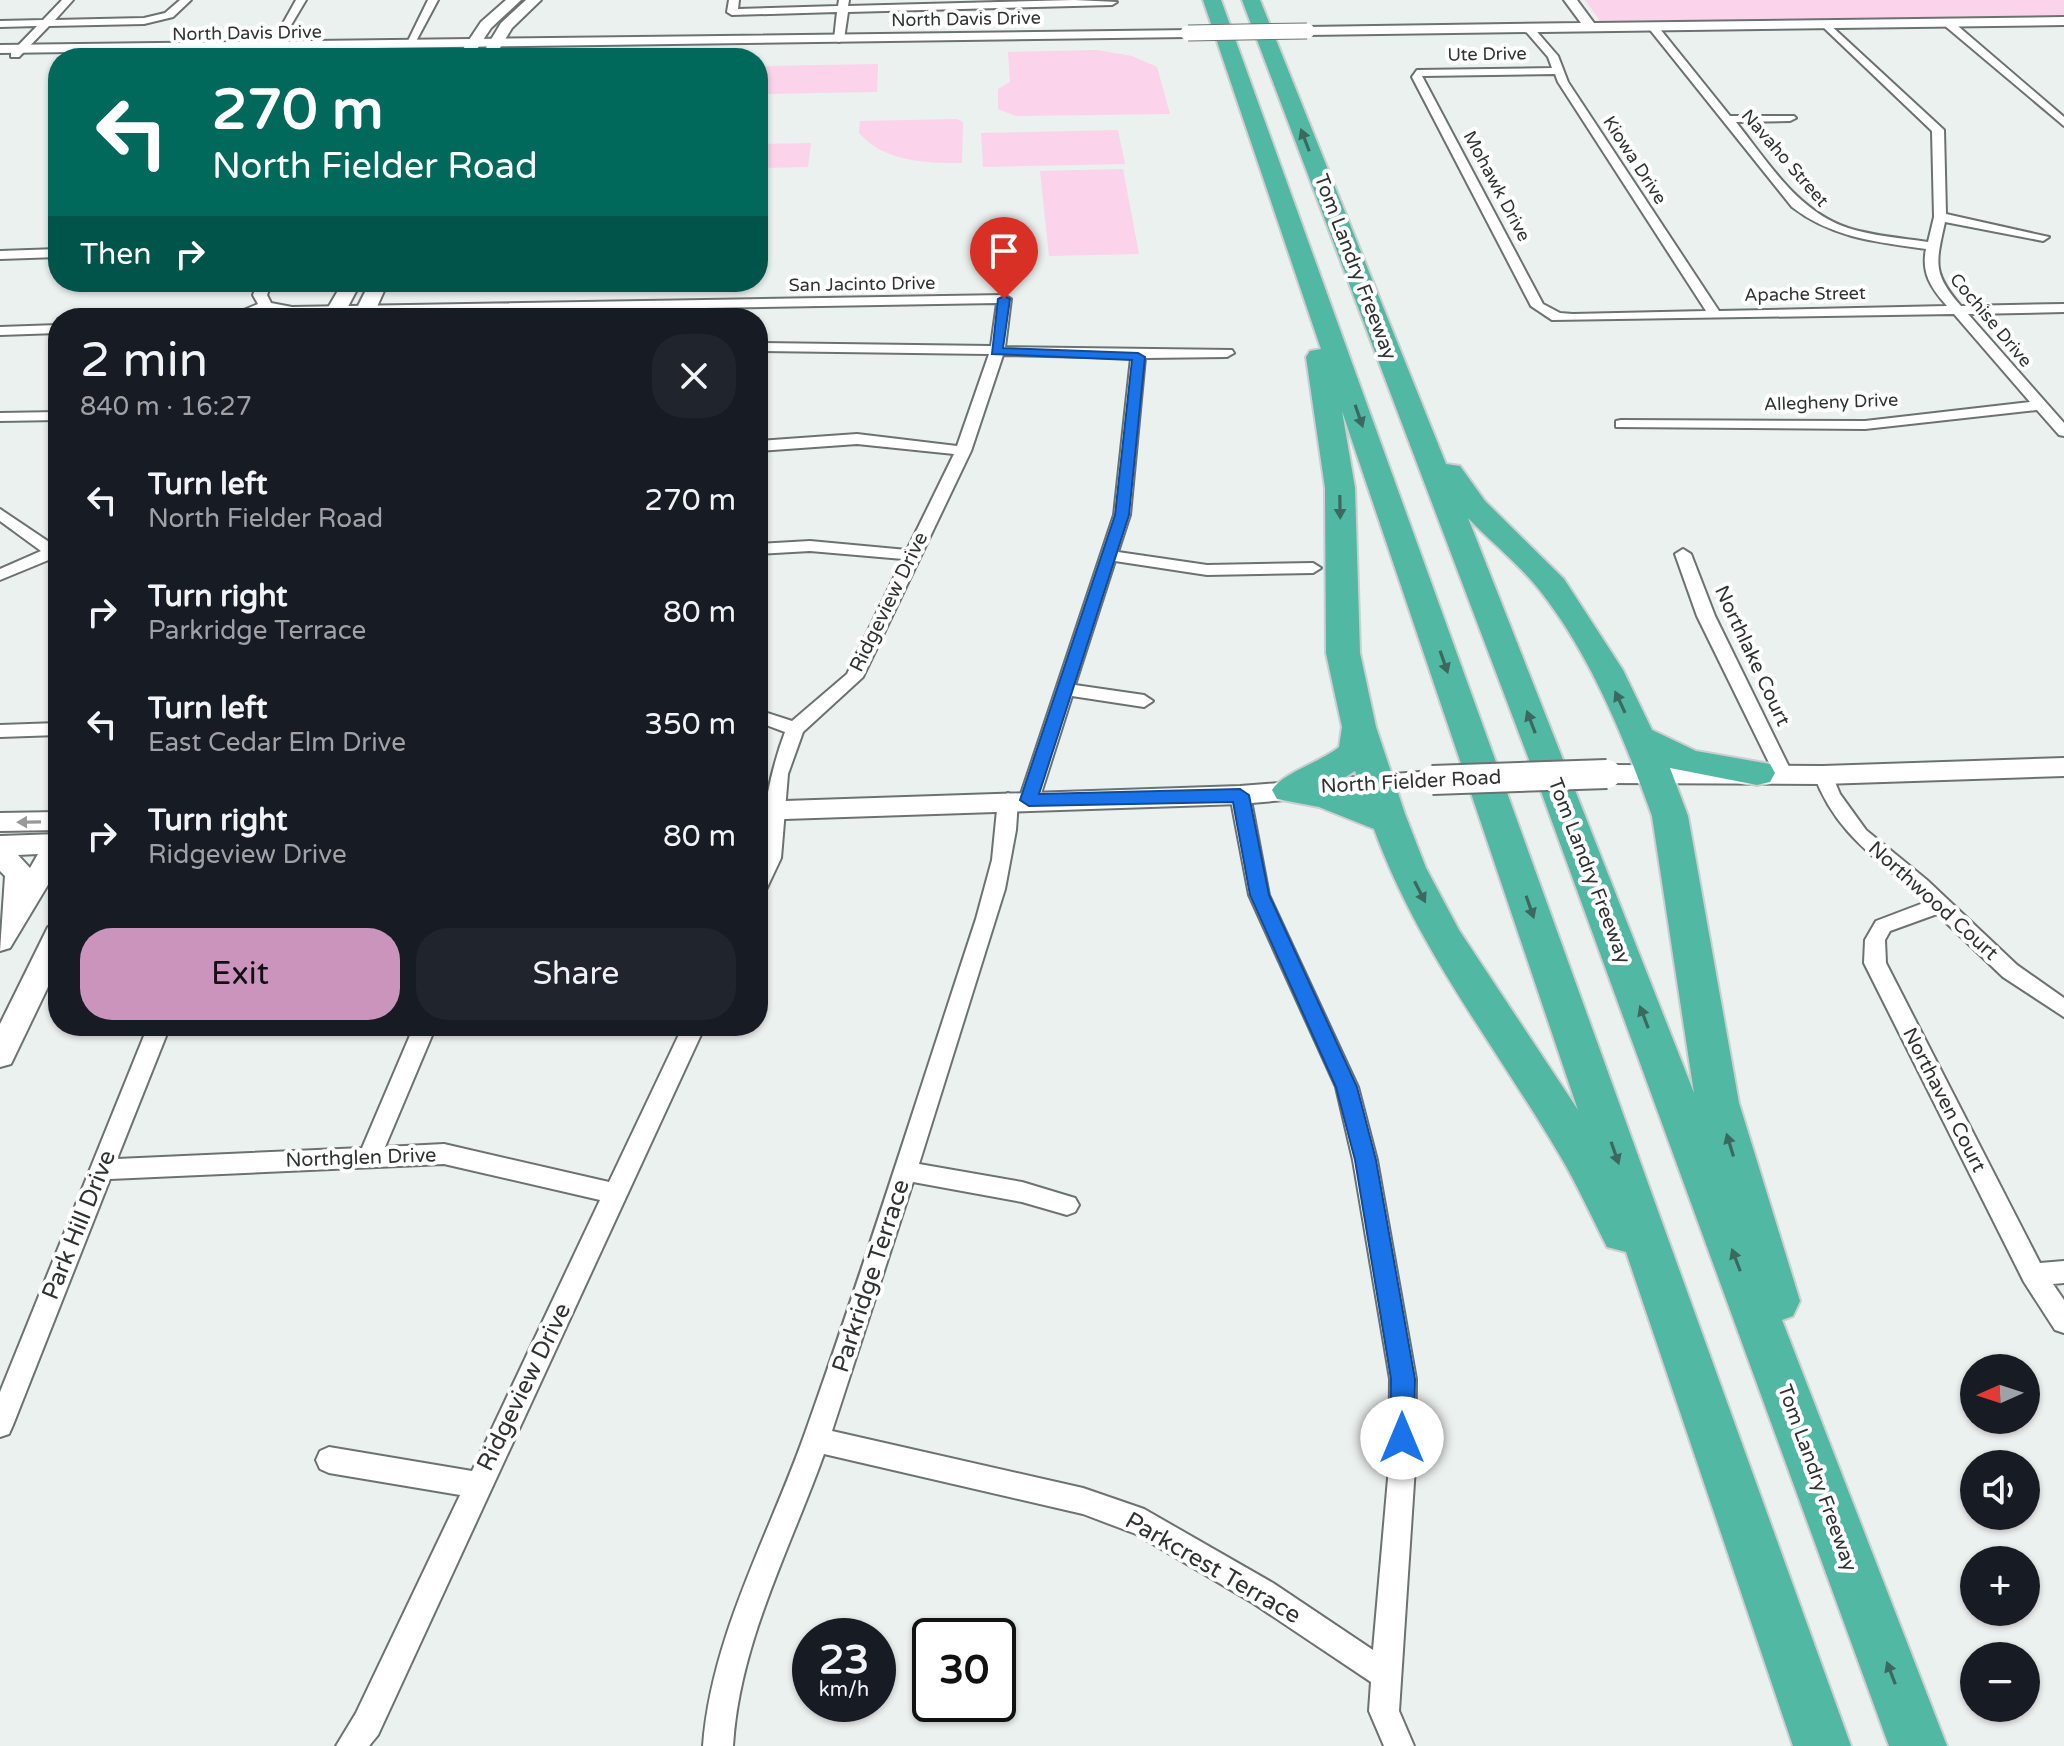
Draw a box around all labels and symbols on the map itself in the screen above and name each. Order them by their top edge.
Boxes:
street label: North Davis Drive [891,7,1041,31]
street label: North Davis Drive [172,21,322,45]
street label: Ute Drive [1447,42,1527,66]
street label: Navaho Street [1737,105,1833,211]
street label: Kiowa Drive [1598,112,1672,208]
street label: Mohawk Drive [1459,127,1535,245]
one-way arrow [1299,128,1312,152]
street label: Tom Landry Freeway [1309,171,1402,363]
pin [970,217,1038,299]
street label: Cochise Drive [1945,268,2037,372]
street label: San Jacinto Drive [788,272,936,296]
street label: Apache Street [1744,282,1866,306]
street label: Allegheny Drive [1763,389,1899,415]
one-way arrow [1353,404,1365,428]
one-way arrow [1334,495,1346,520]
street label: Ridgeview Drive [845,528,933,676]
street label: Northlake Court [1709,582,1795,730]
one-way arrow [1439,650,1451,674]
one-way arrow [1613,690,1627,713]
one-way arrow [1524,710,1537,734]
street label: North Fielder Road [1320,765,1502,799]
street label: Tom Landry Freeway [1543,775,1636,967]
one-way arrow [16,815,41,828]
street label: Northwood Court [1863,836,2003,966]
one-way arrow [1413,881,1426,904]
one-way arrow [1524,895,1536,919]
one-way arrow [1637,1005,1650,1029]
street label: Northaven Court [1897,1024,1991,1177]
one-way arrow [1723,1132,1736,1156]
one-way arrow [1610,1141,1622,1165]
street label: Northglen Drive [285,1143,437,1173]
street label: Park Hill Drive [36,1146,122,1304]
street label: Parkridge Terrace [826,1176,916,1376]
one-way arrow [1729,1248,1742,1272]
street label: Ridgeview Drive [471,1298,577,1476]
north arrow [1960,1354,2040,1434]
street label: Tom Landry Freeway [1772,1381,1862,1575]
position arrow [1360,1396,1444,1480]
street label: Parkcrest Terrace [1120,1506,1306,1630]
speed limit sign: 30 [912,1618,1016,1722]
one-way arrow [1884,1661,1897,1685]

